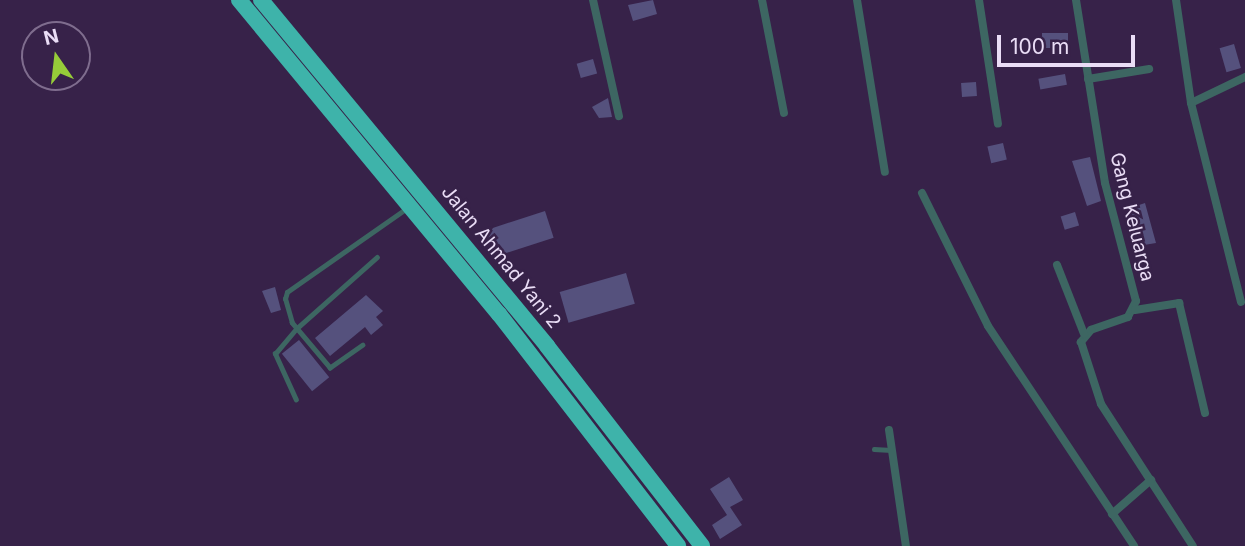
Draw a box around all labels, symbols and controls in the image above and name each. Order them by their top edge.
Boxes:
north arrow [21,21,91,91]
scale bar [1000,21,1138,65]
text: N [41,24,61,50]
text: 100 m [1010,34,1069,59]
street label: Gang Keluarga [1105,150,1159,284]
street label: Jalan Ahmad Yani 2 [436,181,566,333]

